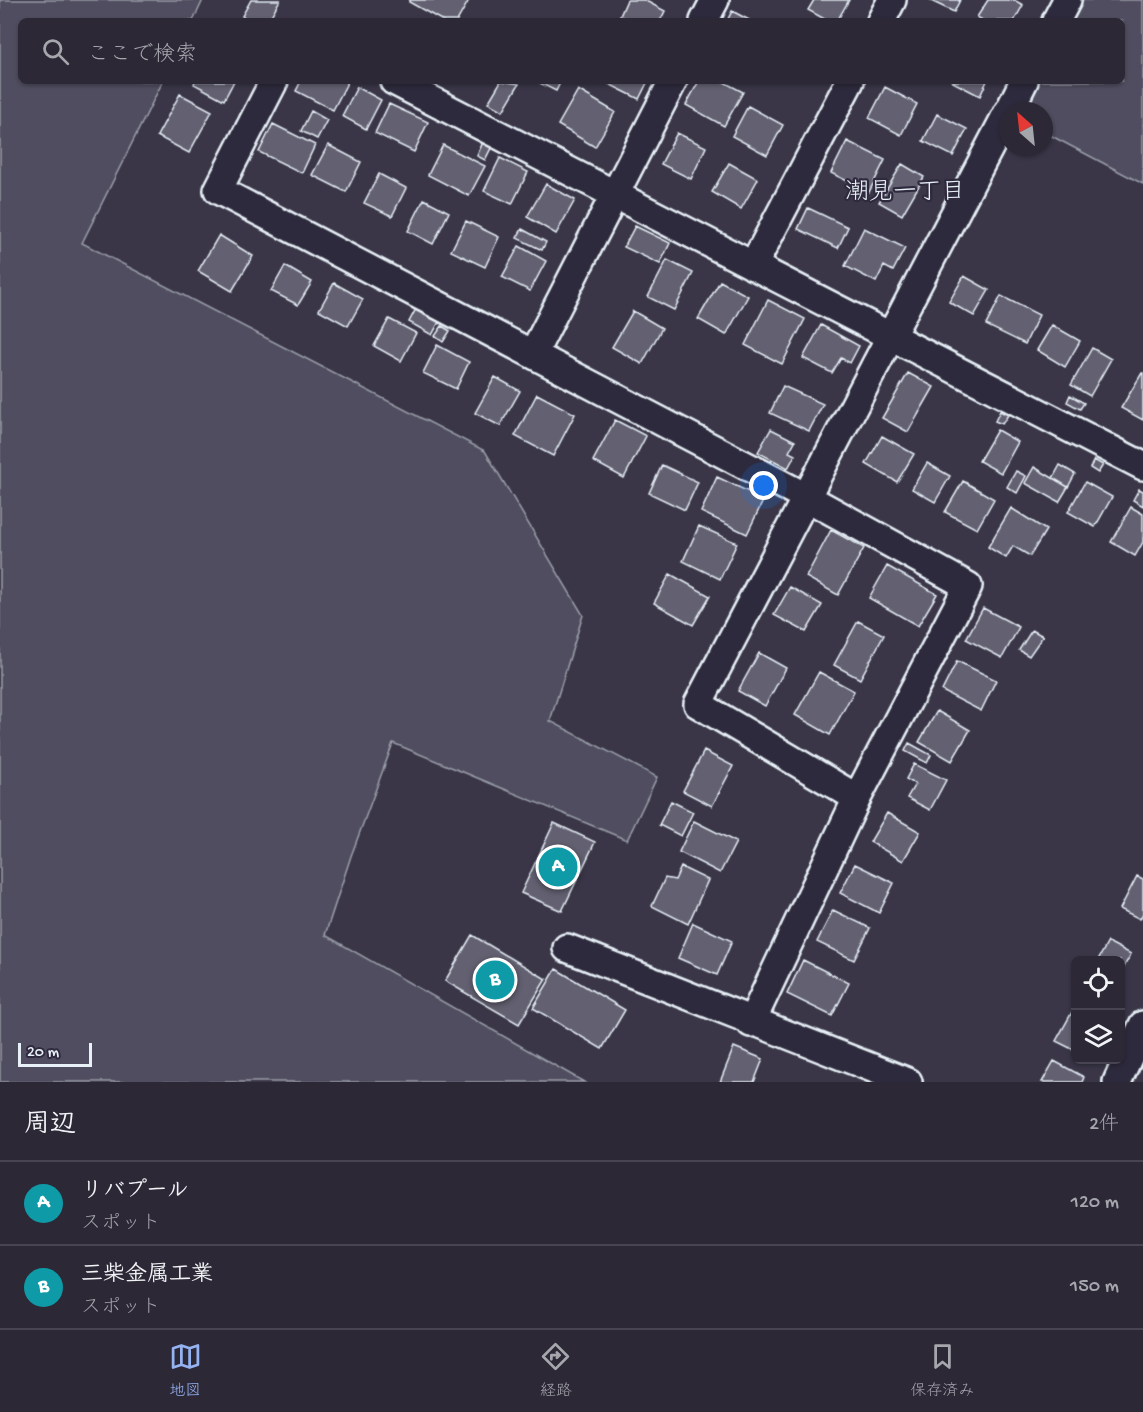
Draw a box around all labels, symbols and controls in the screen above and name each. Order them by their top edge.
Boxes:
search box [18,18,1125,84]
icon: search [39,35,72,68]
text: ここで検索 [87,43,197,69]
north arrow [999,102,1053,156]
district label: 潮見一丁目 [845,179,965,208]
your location [749,471,778,500]
pin: A [538,844,578,890]
map controls [1071,956,1125,1064]
button: locate [1071,956,1125,1010]
pin: B [476,958,514,1002]
button: layers [1071,1010,1125,1064]
scale bar [18,1040,92,1068]
text: 20 m [27,1044,59,1063]
text: 周辺 [24,1111,76,1142]
text: 2件 [1089,1114,1119,1137]
text: リバプール [81,1179,189,1205]
text: A [38,1192,49,1215]
text: 120 m [1071,1192,1119,1215]
text: スポット [81,1213,161,1236]
text: 三柴金属工業 [81,1263,213,1289]
text: B [38,1276,49,1299]
text: 150 m [1070,1276,1119,1299]
text: スポット [81,1297,161,1320]
tab: 地図 [169,1340,202,1402]
tab: 経路 [539,1340,572,1402]
tab: 保存済み [910,1340,974,1402]

